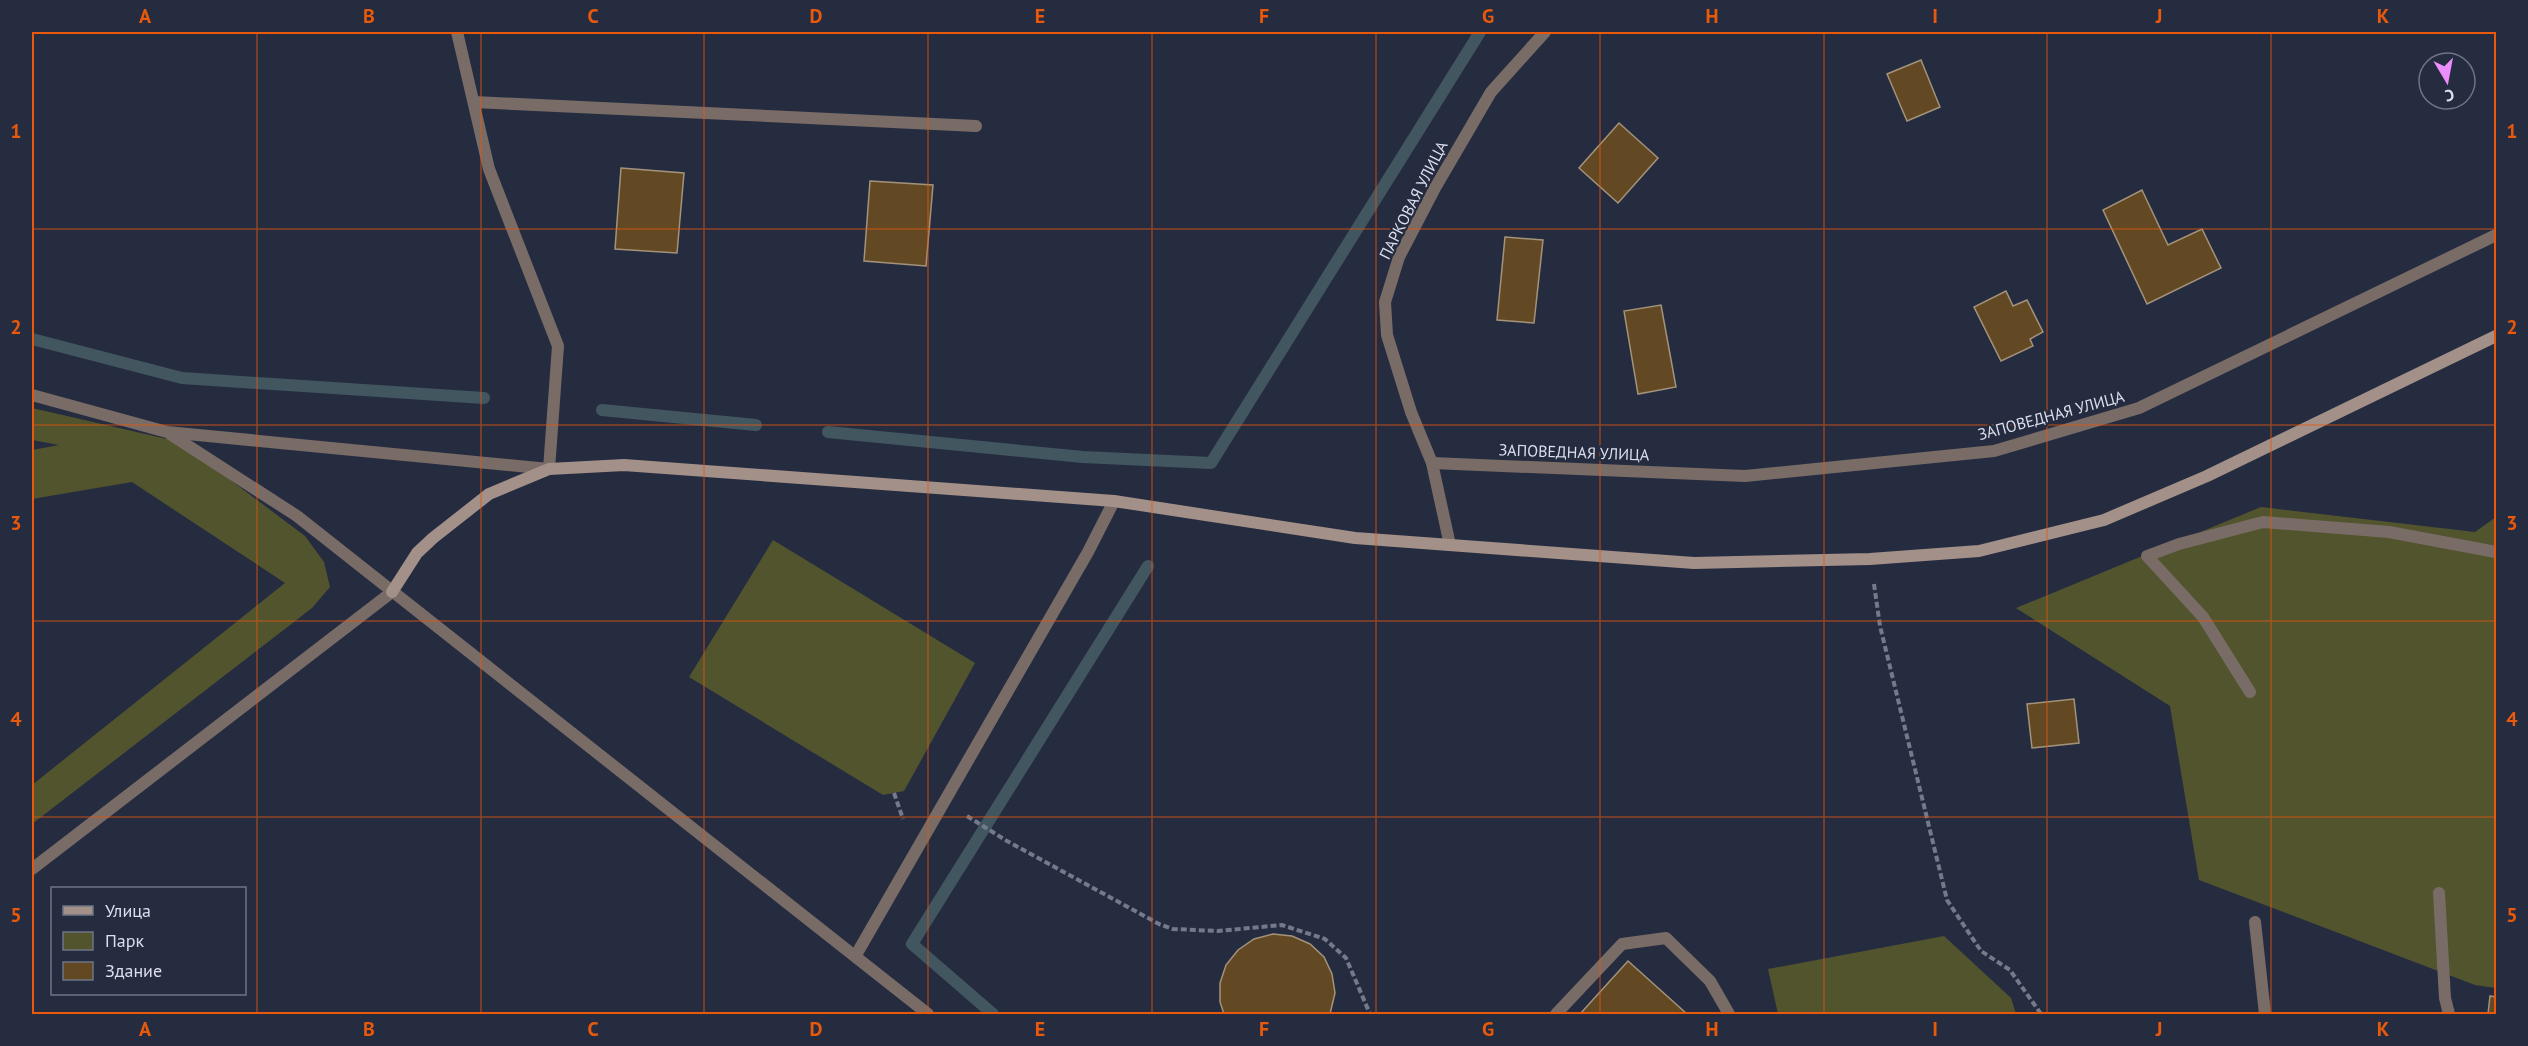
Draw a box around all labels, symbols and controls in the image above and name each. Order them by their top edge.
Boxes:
text: A [139,3,152,29]
text: B [363,3,375,29]
text: C [587,3,599,29]
text: D [810,3,823,29]
text: E [1035,3,1045,29]
text: F [1259,3,1269,29]
text: G [1482,3,1494,29]
text: H [1705,3,1719,29]
text: I [1932,3,1938,29]
text: J [2155,3,2162,29]
text: K [2377,3,2390,29]
north arrow [2417,51,2477,111]
text: С [2443,85,2456,106]
text: 1 [10,118,22,144]
text: 1 [2506,118,2518,144]
street label: ПАРКОВАЯ УЛИЦА [1374,137,1452,263]
text: 2 [10,314,22,340]
text: 2 [2506,314,2518,340]
street label: ЗАПОВЕДНАЯ УЛИЦА [1976,386,2127,444]
street label: ЗАПОВЕДНАЯ УЛИЦА [1498,439,1650,465]
text: 3 [10,510,22,536]
text: 3 [2506,510,2518,536]
text: 4 [10,706,22,732]
text: 4 [2506,706,2518,732]
legend [51,887,246,995]
text: Улица [105,899,151,922]
text: 5 [10,902,22,928]
text: 5 [2506,902,2518,928]
text: Парк [105,929,145,952]
text: Здание [105,959,162,982]
text: A [139,1016,152,1042]
text: B [363,1016,375,1042]
text: C [587,1016,599,1042]
text: D [810,1016,823,1042]
text: E [1035,1016,1045,1042]
text: F [1259,1016,1269,1042]
text: G [1482,1016,1494,1042]
text: H [1705,1016,1719,1042]
text: I [1932,1016,1938,1042]
text: J [2155,1016,2162,1042]
text: K [2377,1016,2390,1042]

